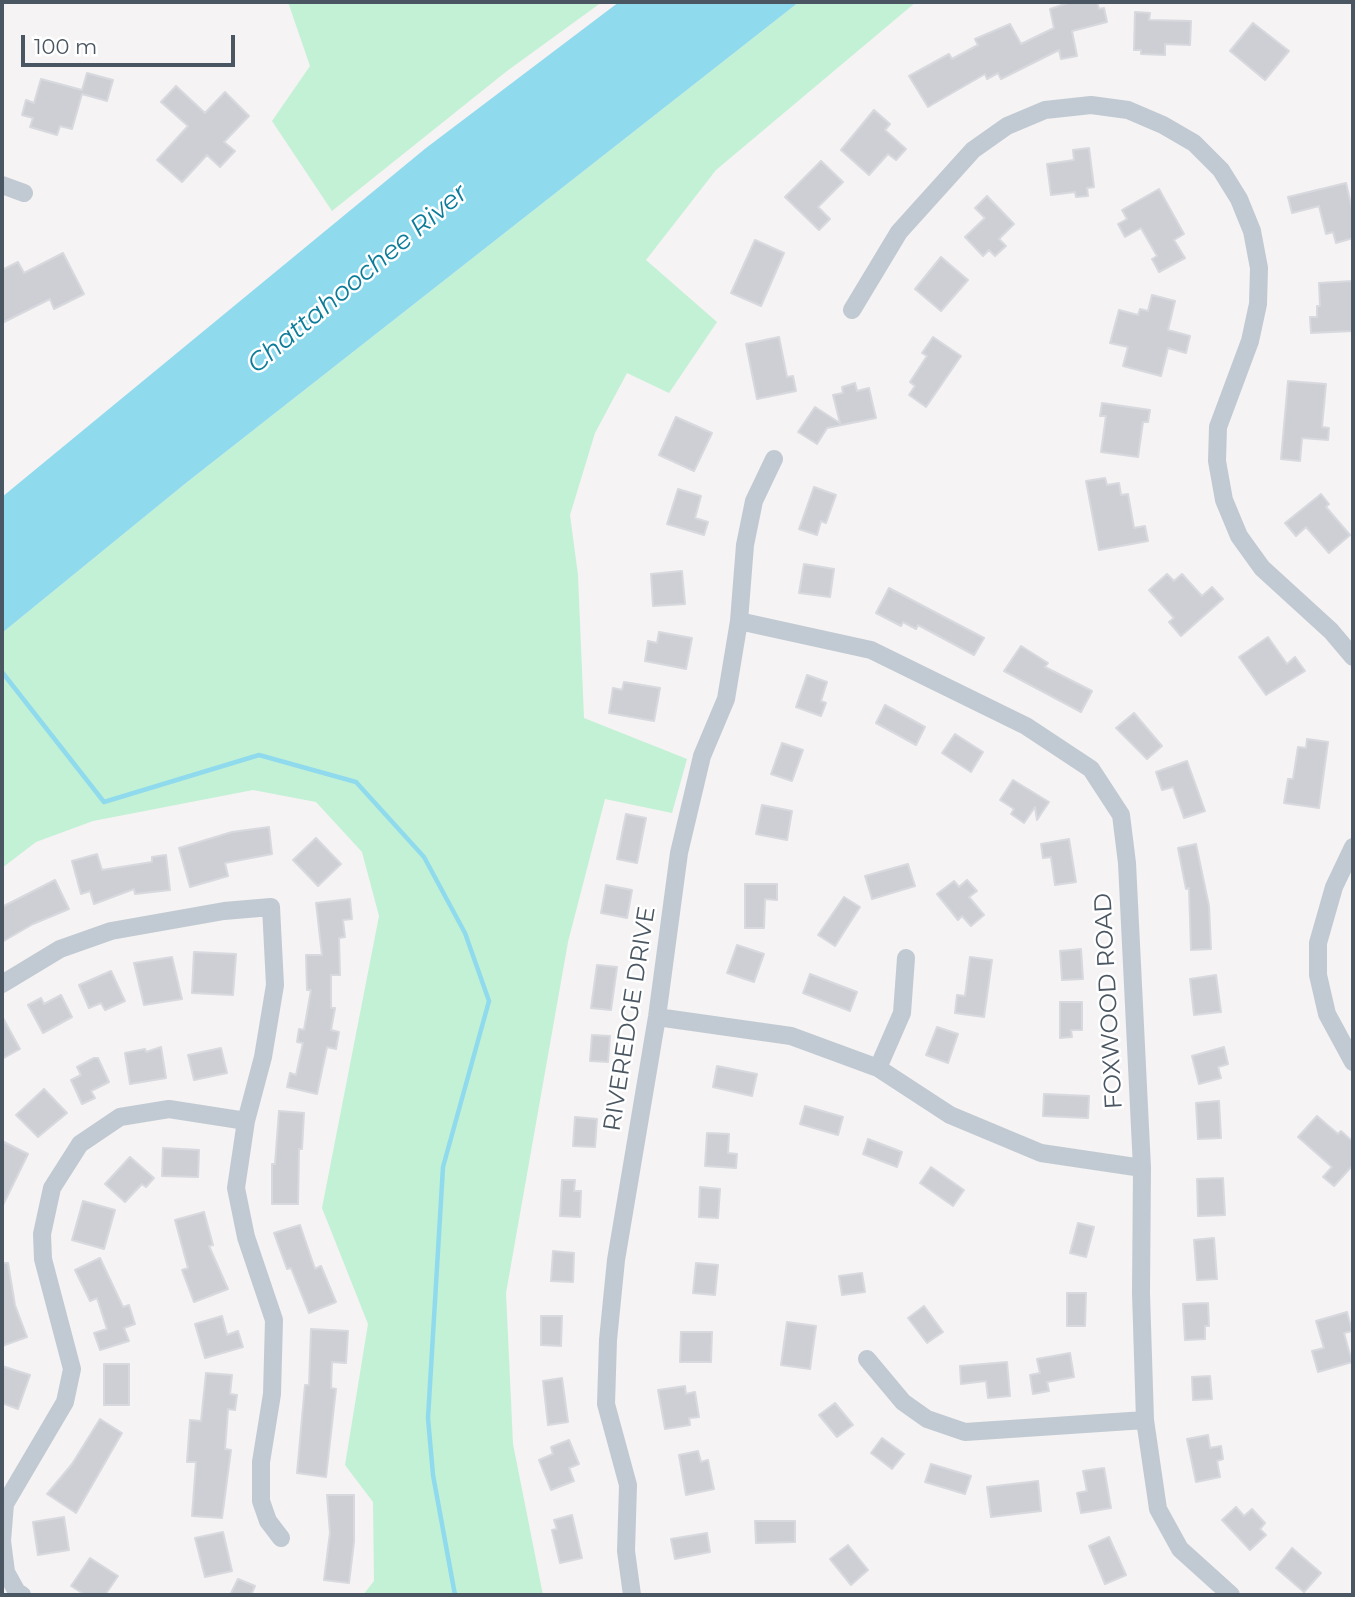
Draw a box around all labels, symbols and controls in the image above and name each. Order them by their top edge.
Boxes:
scale bar [24,21,238,65]
text: 100 m [34,34,97,59]
water label: Chattahoochee River [242,178,474,380]
street label: FOXWOOD ROAD [1089,892,1129,1110]
street label: RIVEREDGE DRIVE [598,904,662,1134]

